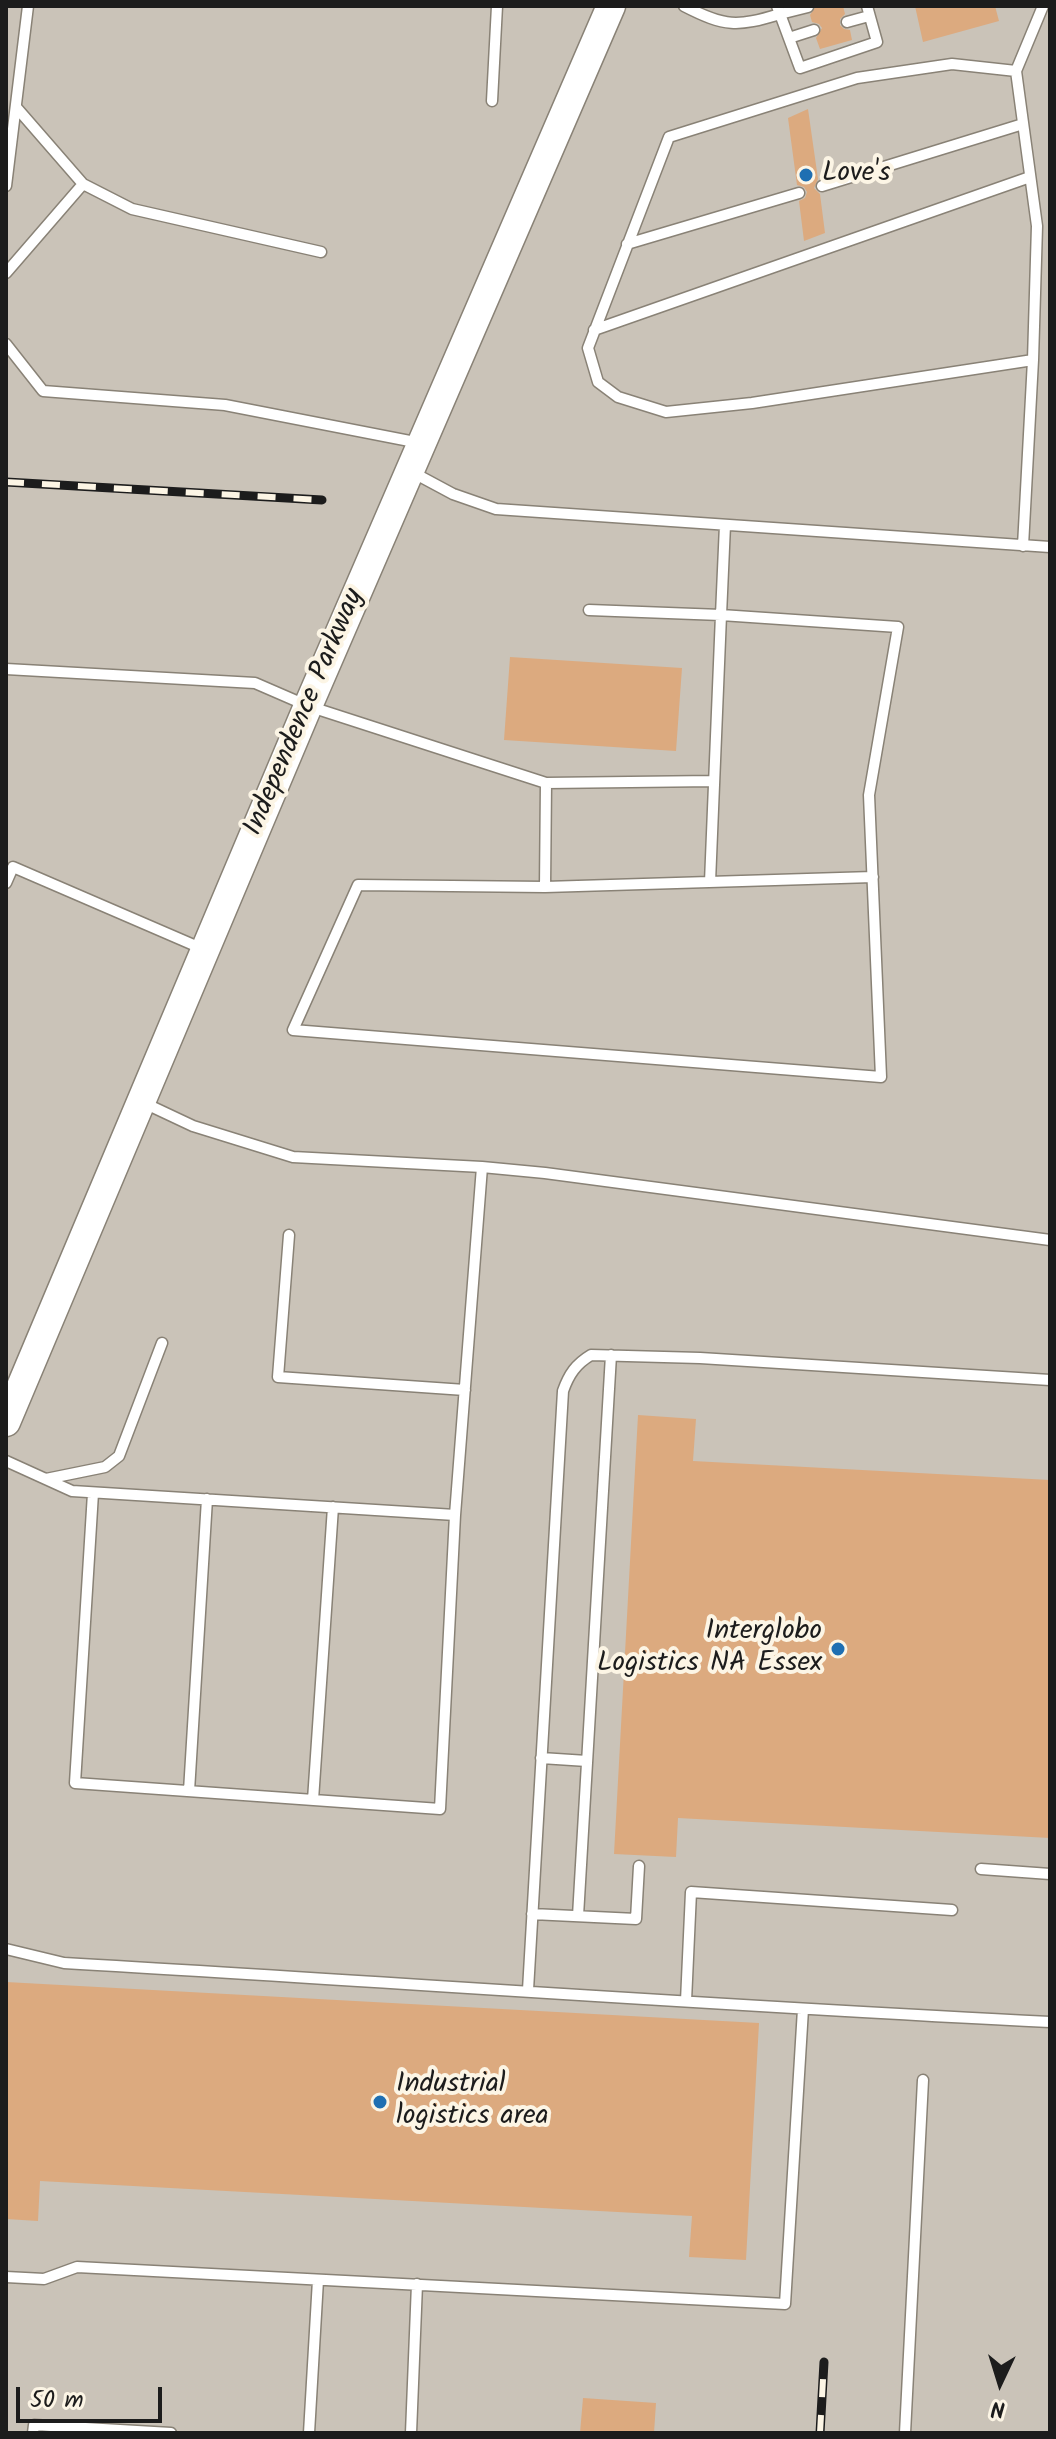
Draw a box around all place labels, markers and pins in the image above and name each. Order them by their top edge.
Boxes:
place label: Love's [822,158,890,192]
marker: Love's [797,166,815,184]
place label: Interglobo Logistics NA Essex [597,1616,822,1682]
marker: Interglobo Logistics NA Essex [829,1640,847,1658]
place label: Industrial logistics area [396,2069,549,2135]
marker: Industrial logistics area [371,2093,389,2111]

